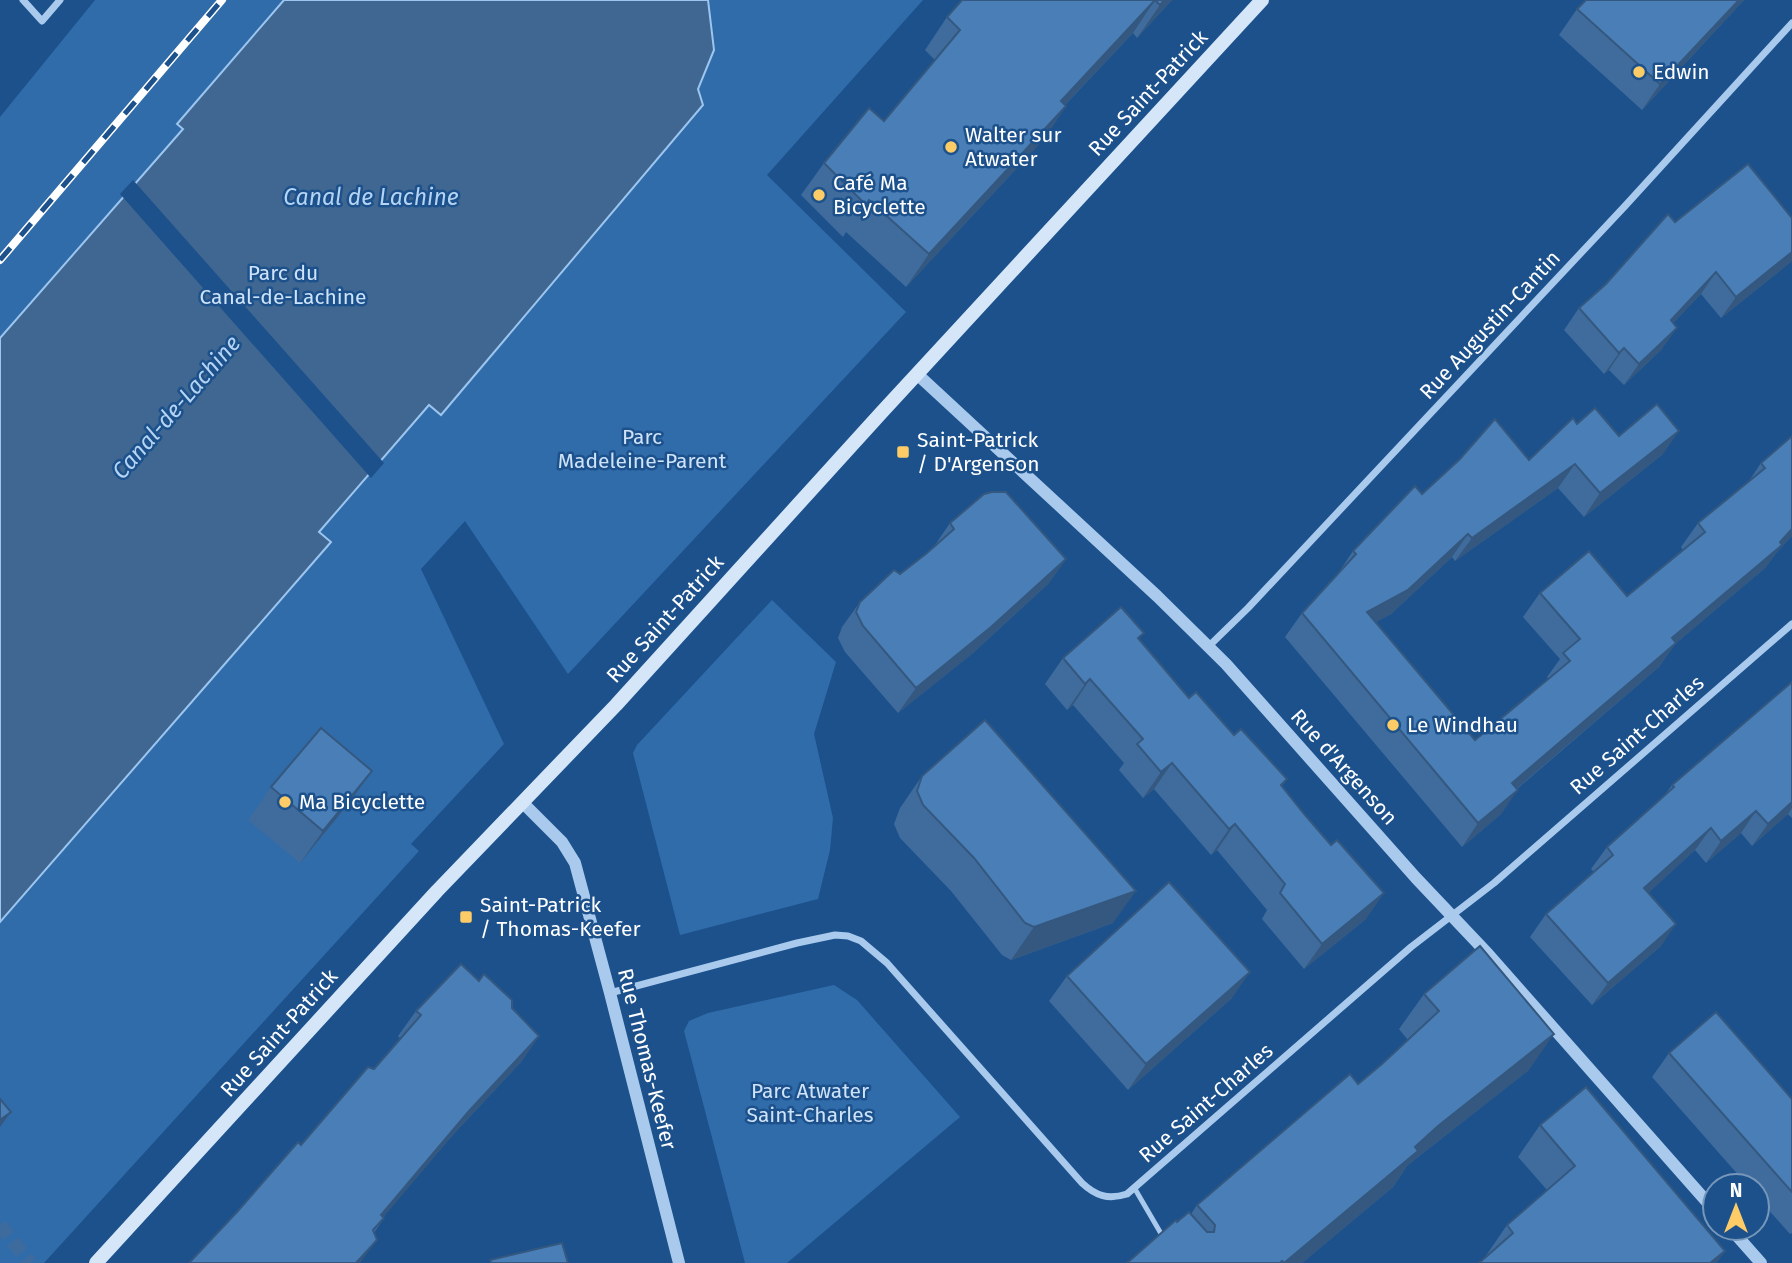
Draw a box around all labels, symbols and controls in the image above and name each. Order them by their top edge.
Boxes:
street label: Rue Saint-Patrick [1083,24,1213,162]
place label: Edwin [1653,59,1710,85]
marker: Edwin [1631,64,1647,80]
place label: Walter sur Atwater [965,122,1062,172]
marker: Walter sur Atwater [943,139,959,155]
place label: Café Ma Bicyclette [833,170,926,220]
water label: Canal de Lachine [283,183,459,211]
marker: Café Ma Bicyclette [811,187,827,203]
street label: Rue Augustin-Cantin [1414,245,1566,405]
park label: Parc du Canal-de-Lachine [199,260,367,310]
water label: Canal-de-Lachine [106,329,246,485]
park label: Parc Madeleine-Parent [558,424,727,474]
place label: Saint-Patrick / D'Argenson [917,427,1040,477]
marker: Saint-Patrick / D'Argenson [895,444,911,460]
street label: Rue Saint-Patrick [601,550,729,688]
street label: Rue Saint-Charles [1565,670,1709,800]
street label: Rue d'Argenson [1285,704,1403,830]
place label: Le Windhau [1407,712,1518,738]
marker: Le Windhau [1385,717,1401,733]
place label: Ma Bicyclette [299,789,425,815]
marker: Ma Bicyclette [277,794,293,810]
place label: Saint-Patrick / Thomas-Keefer [480,892,641,942]
marker: Saint-Patrick / Thomas-Keefer [458,909,474,925]
street label: Rue Saint-Patrick [215,964,343,1102]
street label: Rue Thomas-Keefer [612,966,682,1152]
street label: Rue Saint-Charles [1134,1038,1278,1168]
park label: Parc Atwater Saint-Charles [747,1078,874,1128]
north arrow [1701,1172,1771,1242]
text: N [1730,1179,1742,1202]

